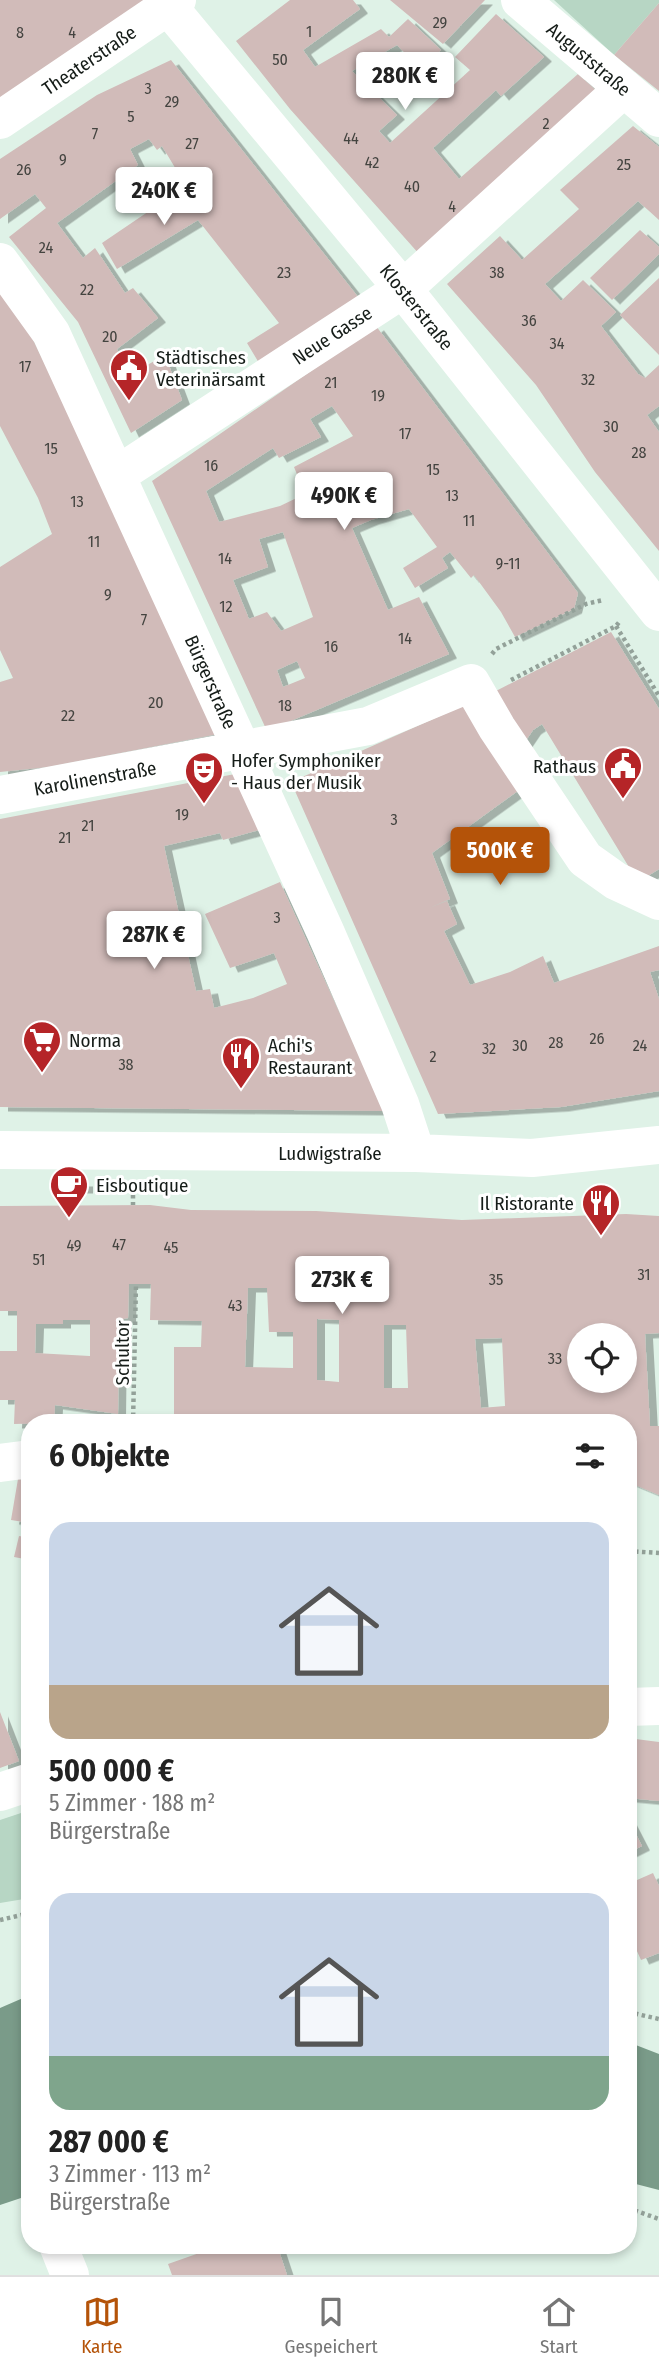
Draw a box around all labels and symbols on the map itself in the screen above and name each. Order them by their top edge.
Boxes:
house number: 29 [433,13,448,32]
street label: Auguststraße [542,18,635,101]
street label: Theaterstraße [38,21,141,100]
house number: 1 [306,22,312,41]
house number: 8 [16,23,24,42]
house number: 4 [68,23,76,42]
house number: 50 [272,50,288,69]
pin: 280K € [348,52,462,112]
house number: 3 [144,79,152,98]
house number: 29 [165,92,180,111]
house number: 5 [127,107,135,126]
house number: 2 [542,114,550,133]
house number: 7 [92,124,99,143]
house number: 44 [343,129,359,148]
house number: 27 [185,134,199,153]
house number: 9 [59,150,67,169]
house number: 42 [365,153,379,172]
house number: 25 [617,155,631,174]
house number: 26 [17,160,32,179]
pin: 240K € [107,168,221,227]
house number: 40 [404,177,420,196]
house number: 4 [448,197,456,216]
house number: 24 [39,238,53,257]
street label: Klosterstraße [375,260,458,355]
house number: 23 [277,263,291,282]
house number: 38 [489,263,505,282]
house number: 22 [80,280,94,299]
street label: Neue Gasse [288,301,376,370]
house number: 36 [521,311,537,330]
house number: 20 [102,327,118,346]
house number: 34 [550,334,565,353]
place label: Städtisches Veterinärsamt [156,346,266,391]
public building icon: Städtisches Veterinärsamt [108,347,150,402]
house number: 17 [19,357,32,376]
house number: 32 [581,370,595,389]
house number: 21 [325,373,337,392]
house number: 19 [371,386,385,405]
house number: 30 [603,417,619,436]
house number: 17 [399,424,412,443]
house number: 15 [44,439,58,458]
house number: 28 [631,443,647,462]
house number: 16 [204,456,218,475]
house number: 15 [426,460,440,479]
pin: 490K € [287,472,401,532]
house number: 13 [445,486,459,505]
house number: 13 [70,492,84,511]
house number: 11 [463,511,475,530]
house number: 11 [88,532,100,551]
house number: 14 [218,549,232,568]
house number: 9-11 [496,554,520,573]
house number: 9 [104,585,112,604]
house number: 12 [219,597,233,616]
house number: 7 [141,610,148,629]
house number: 14 [398,629,412,648]
street label: Bürgerstraße [180,632,241,733]
house number: 16 [324,637,338,656]
house number: 20 [148,693,164,712]
house number: 18 [278,696,292,715]
house number: 22 [61,706,75,725]
public building icon: Rathaus [602,745,644,800]
place label: Hofer Symphoniker - Haus der Musik [231,749,381,794]
theatre icon: Hofer Symphoniker - Haus der Musik [183,750,225,805]
place label: Rathaus [533,755,596,778]
street label: Karolinenstraße [32,756,158,801]
house number: 19 [175,805,189,824]
house number: 3 [390,810,398,829]
house number: 21 [82,816,94,835]
house number: 21 [59,828,71,847]
pin: 500K € [443,828,557,887]
house number: 3 [273,908,281,927]
pin: 287K € [97,912,211,971]
supermarket icon: Norma [21,1019,63,1074]
place label: Norma [69,1029,121,1052]
house number: 26 [590,1029,605,1048]
house number: 28 [548,1033,564,1052]
place label: Achi's Restaurant [268,1034,353,1079]
restaurant icon: Achi's Restaurant [220,1035,262,1090]
house number: 30 [512,1036,528,1055]
house number: 24 [633,1036,647,1055]
house number: 32 [482,1039,496,1058]
house number: 2 [429,1047,437,1066]
house number: 38 [118,1055,134,1074]
street label: Ludwigstraße [278,1142,382,1165]
cafe icon: Eisboutique [48,1164,90,1219]
place label: Eisboutique [96,1174,188,1197]
restaurant icon: Il Ristorante [580,1182,622,1237]
place label: Il Ristorante [480,1192,574,1215]
house number: 47 [112,1235,126,1254]
house number: 49 [66,1236,82,1255]
house number: 45 [164,1238,178,1257]
house number: 51 [33,1250,45,1269]
pin: 273K € [285,1256,399,1316]
house number: 31 [637,1265,651,1284]
house number: 35 [489,1270,503,1289]
house number: 43 [228,1296,242,1315]
street label: Schultor [111,1320,134,1386]
house number: 33 [548,1349,562,1368]

